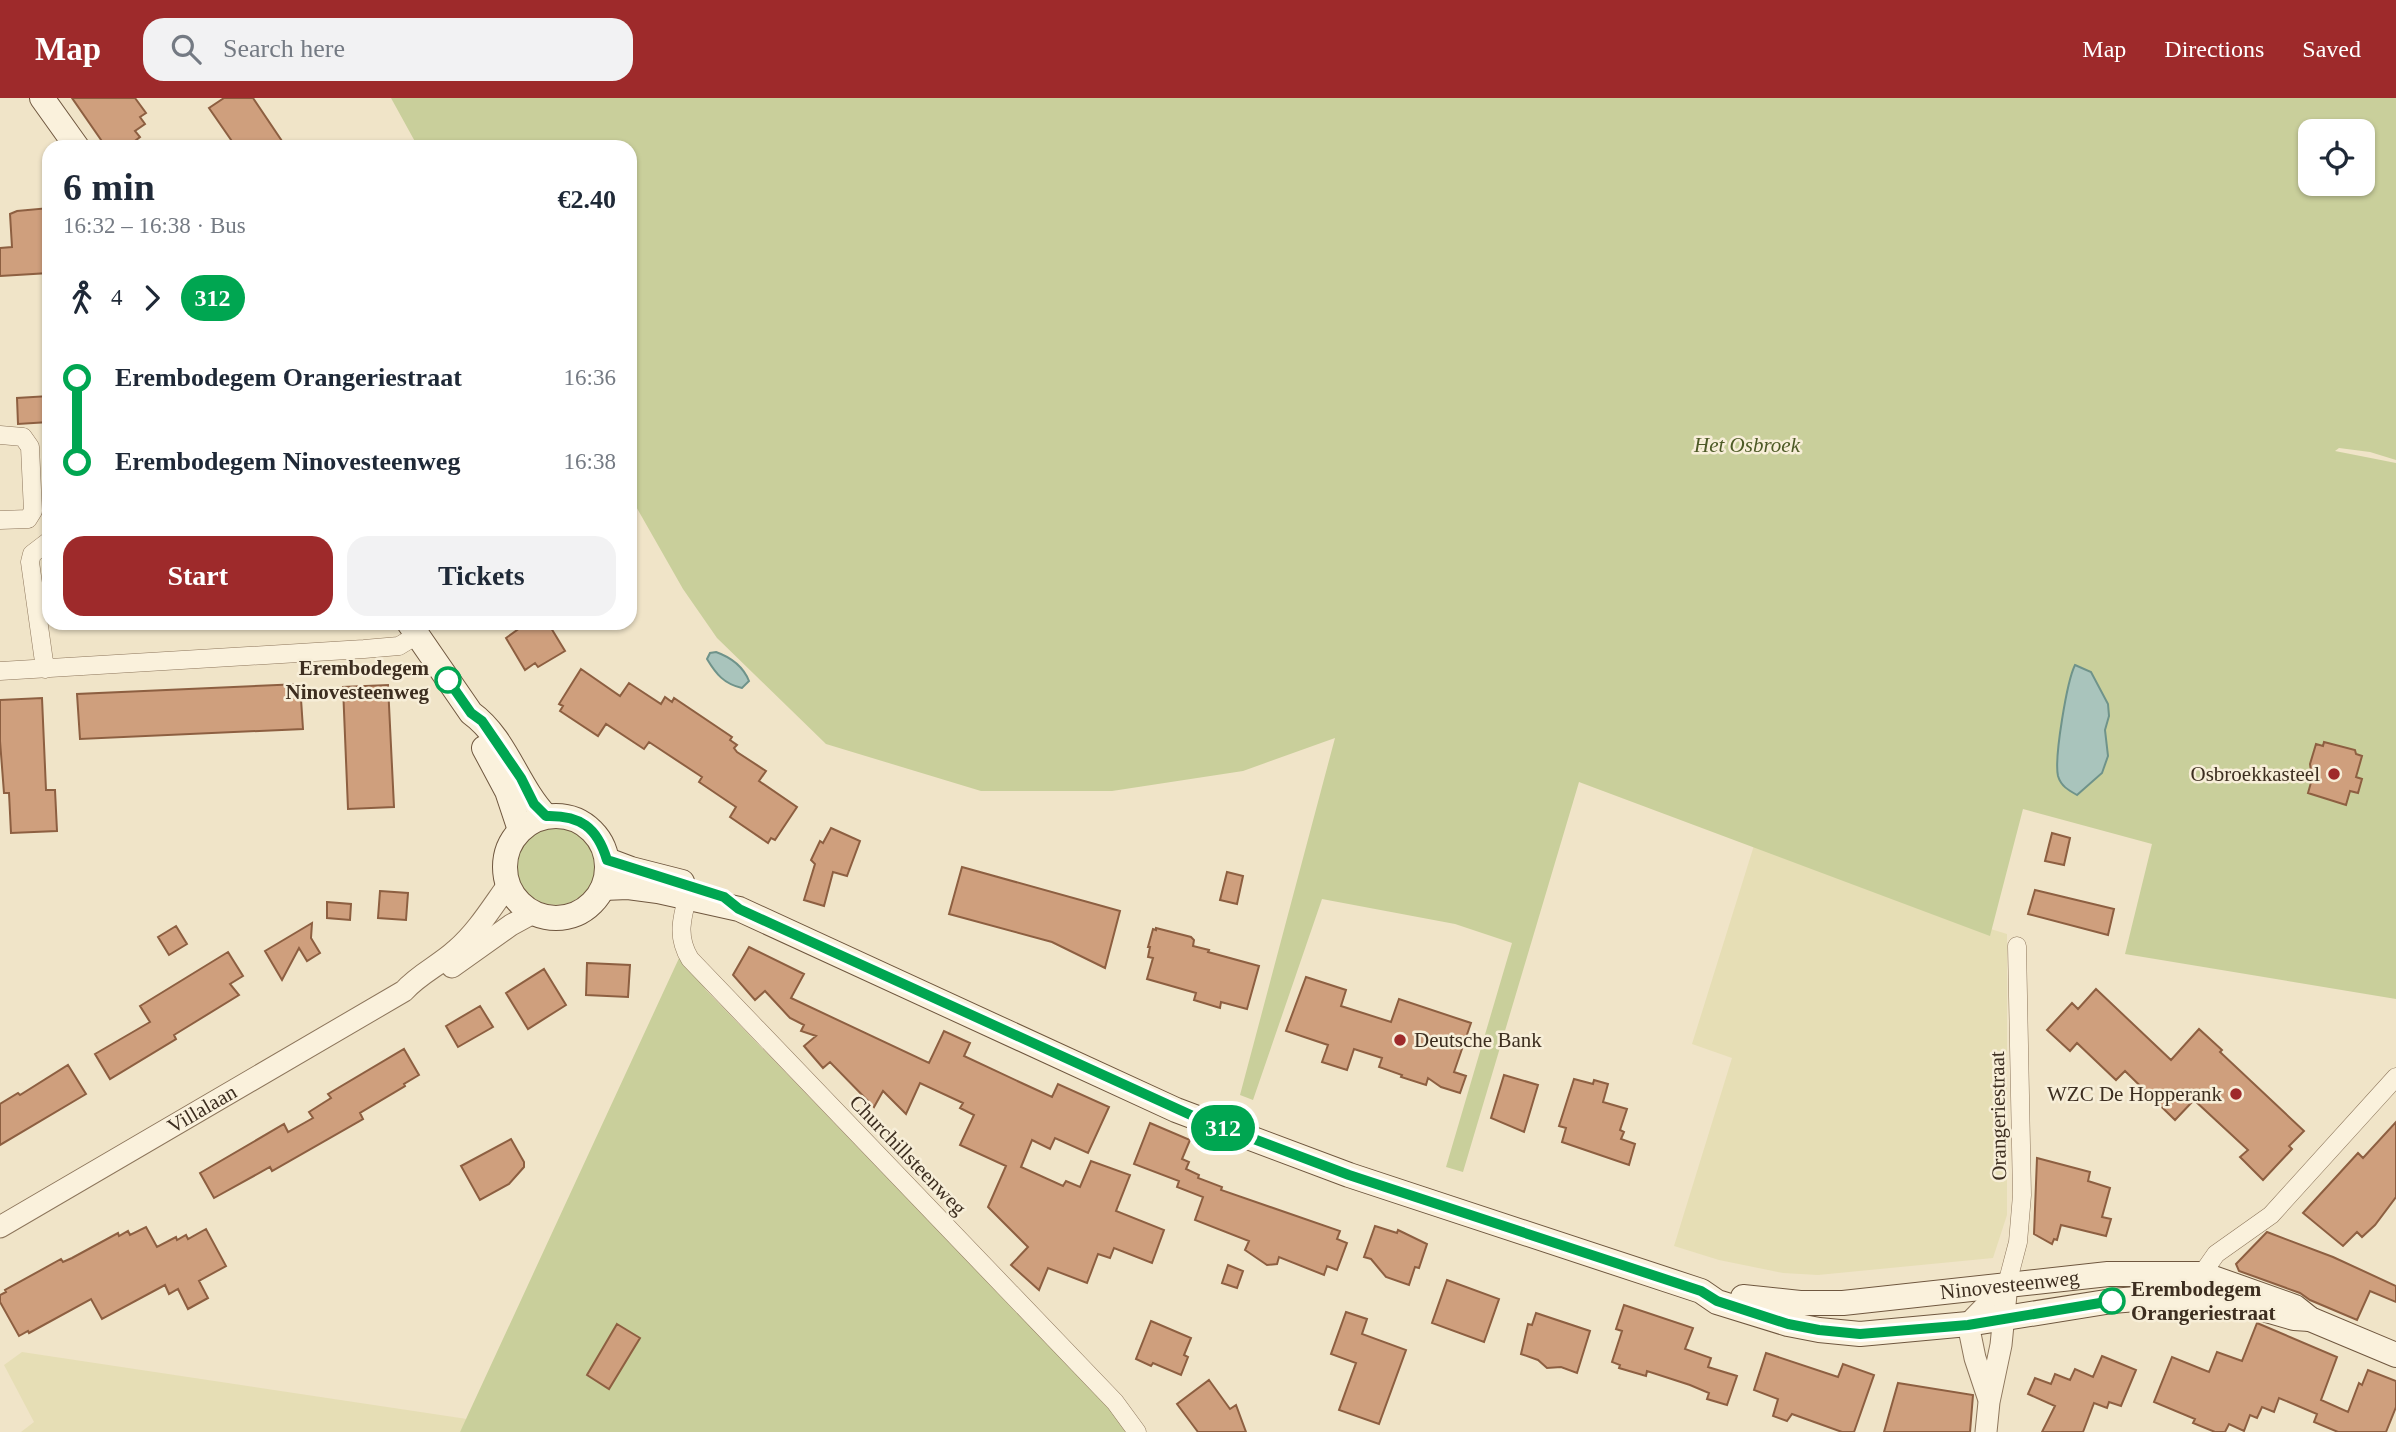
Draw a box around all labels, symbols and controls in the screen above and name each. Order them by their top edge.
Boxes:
search box [143,18,633,81]
icon: search [167,30,205,68]
text: Map [35,31,101,67]
text: Search here [223,34,345,63]
text: Map [2082,36,2126,62]
text: Directions [2164,36,2264,62]
text: Saved [2302,36,2361,62]
map controls [2298,119,2375,196]
button: locate [2298,119,2375,196]
text: 6 min [63,166,155,208]
text: €2.40 [558,185,616,214]
text: 16:32 – 16:38 · Bus [63,213,246,238]
icon: walk [63,279,101,317]
icon: forward [133,279,171,317]
text: 4 [111,285,123,310]
text: 312 [195,285,231,311]
text: Erembodegem Orangeriestraat [115,363,462,392]
text: 16:36 [564,365,616,390]
park label: Het Osbroek [1693,433,1801,457]
text: Erembodegem Ninovesteenweg [115,447,460,476]
text: 16:38 [564,449,616,474]
button: Start [63,536,333,616]
button: Tickets [347,536,616,616]
place label: Erembodegem Ninovesteenweg [286,656,429,704]
marker: Erembodegem Ninovesteenweg [435,667,461,693]
place label: Osbroekkasteel [2191,762,2320,786]
marker: Osbroekkasteel [2326,766,2342,782]
place label: Deutsche Bank [1414,1028,1542,1052]
marker: Deutsche Bank [1392,1032,1408,1048]
street label: Orangeriestraat [1985,1051,2011,1181]
street label: Villalaan [163,1079,241,1138]
place label: WZC De Hopperank [2047,1082,2222,1106]
marker: WZC De Hopperank [2228,1086,2244,1102]
street label: Churchillsteenweg [845,1090,972,1220]
line badge: 312 [1183,1105,1263,1151]
text: 312 [1205,1115,1241,1141]
street label: Ninovesteenweg [1939,1265,2081,1304]
place label: Erembodegem Orangeriestraat [2131,1277,2276,1325]
marker: Erembodegem Orangeriestraat [2099,1288,2125,1314]

